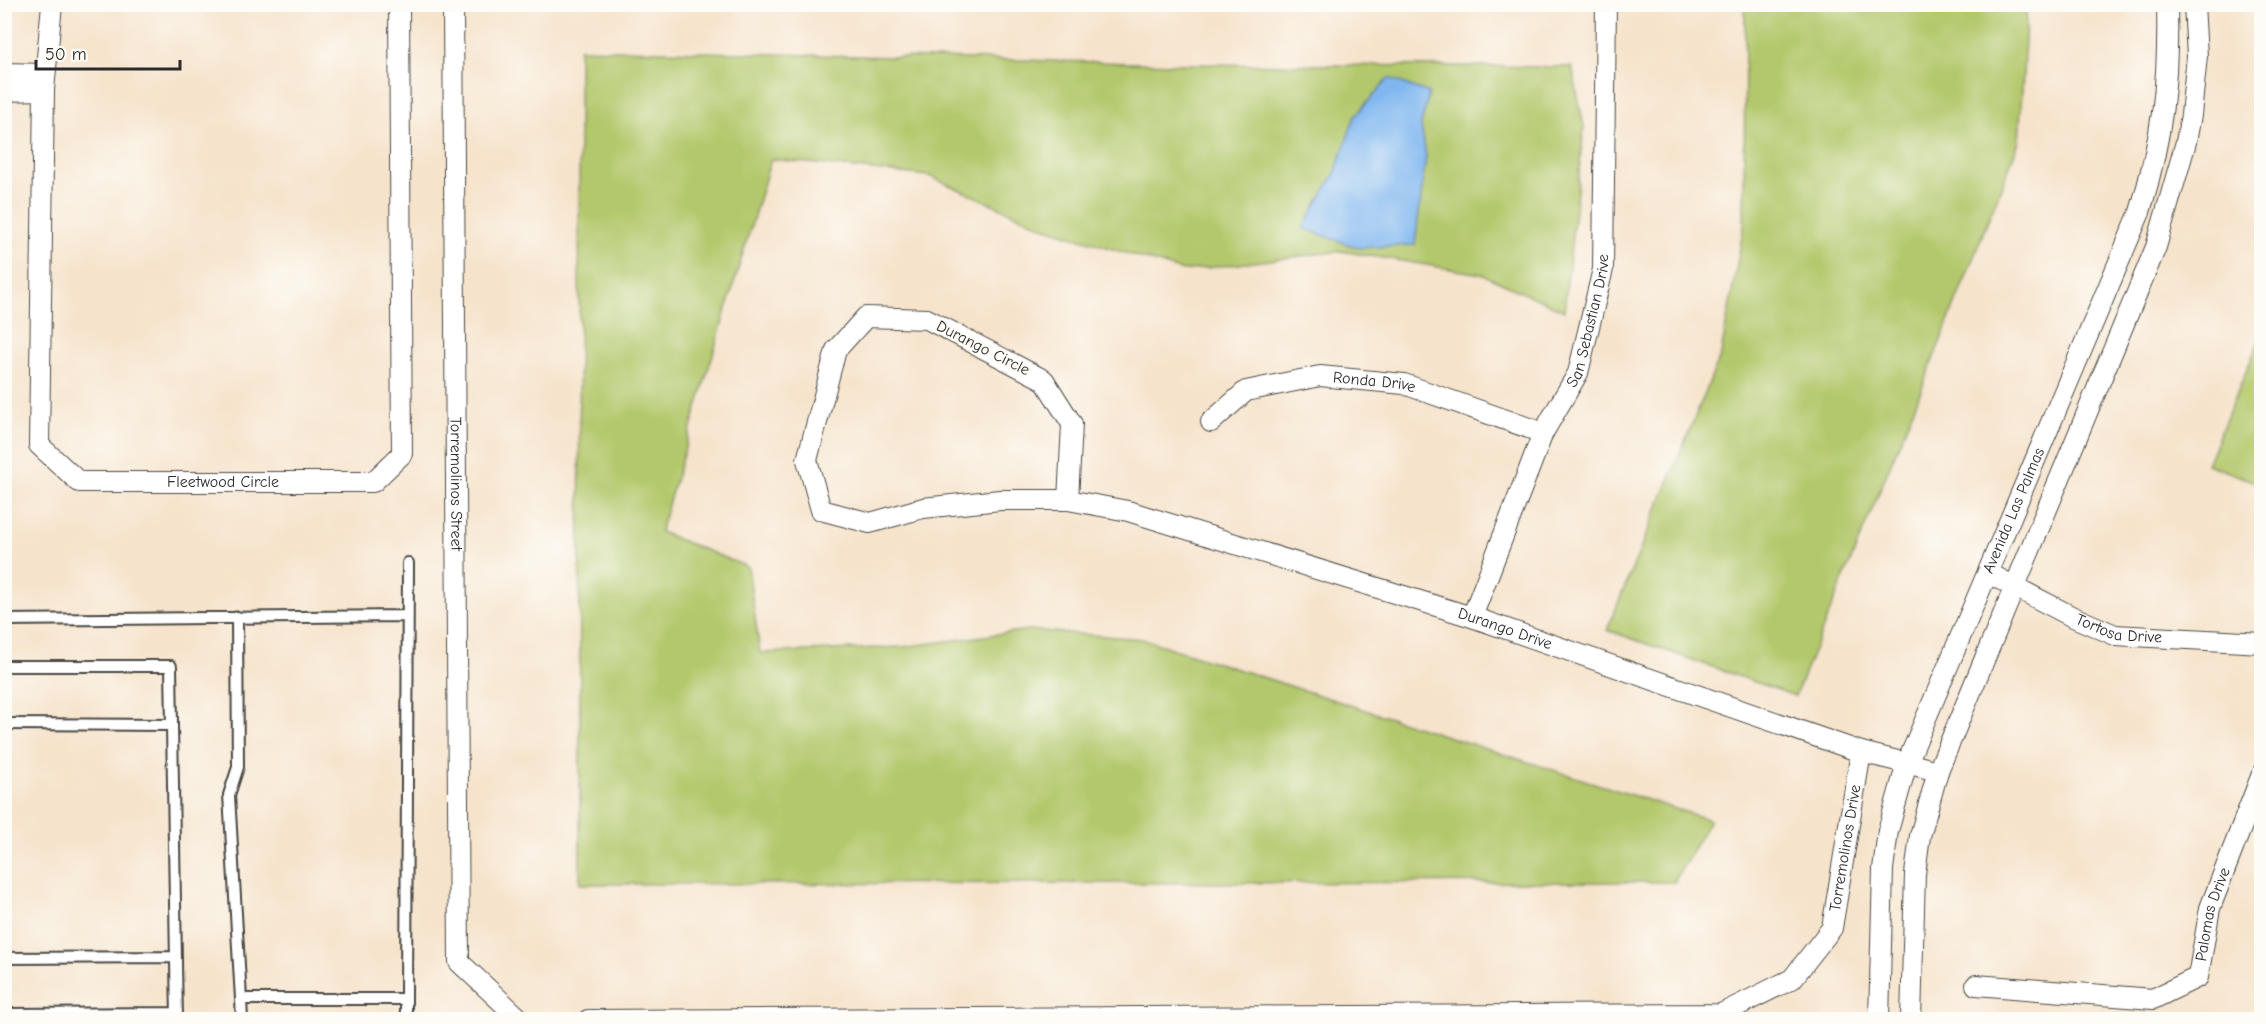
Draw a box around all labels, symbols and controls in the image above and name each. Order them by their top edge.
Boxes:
scale bar [36,33,180,71]
text: 50 m [45,44,87,65]
street label: San Sebastian Drive [1563,254,1612,391]
street label: Durango Circle [933,317,1033,379]
street label: Ronda Drive [1332,368,1418,396]
street label: Torremolinos Street [447,417,465,551]
street label: Avenida Las Palmas [1979,445,2048,576]
street label: Fleetwood Circle [167,473,279,491]
street label: Durango Drive [1456,604,1554,653]
street label: Tortosa Drive [2073,610,2162,647]
street label: Torremolinos Drive [1826,783,1864,913]
street label: Palomas Drive [2192,865,2234,963]

